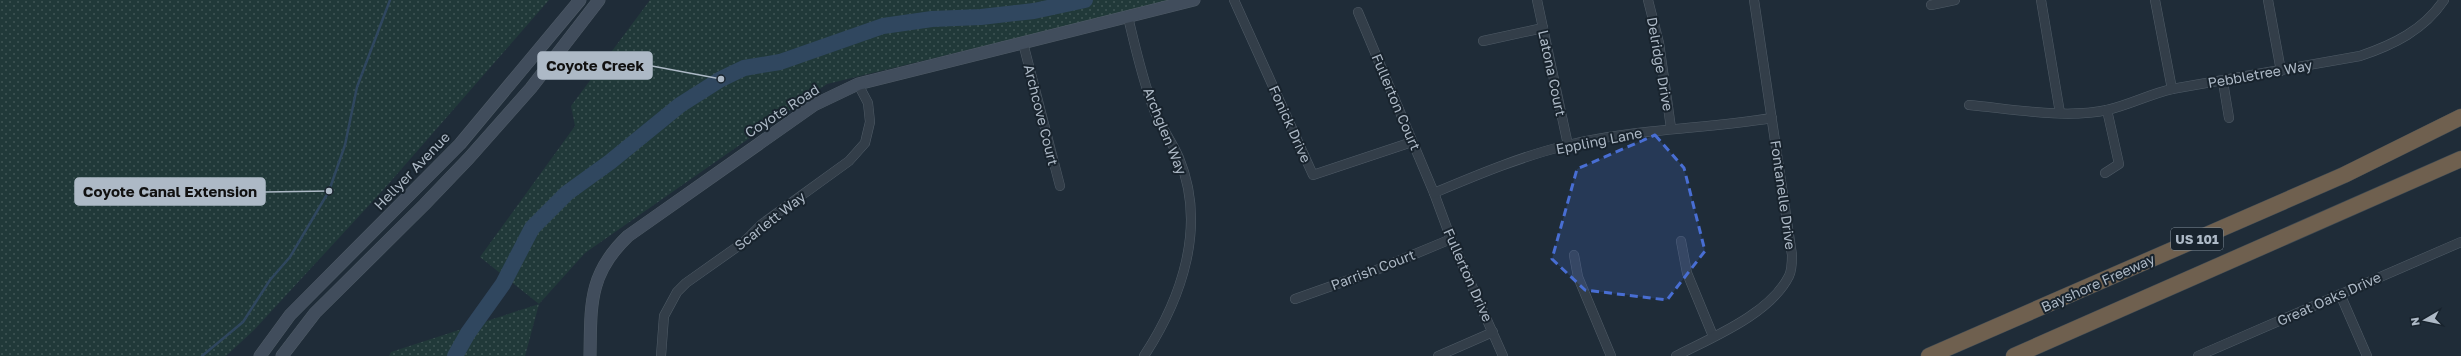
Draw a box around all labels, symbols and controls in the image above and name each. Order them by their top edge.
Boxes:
street label: Delridge Drive [1644,16,1677,112]
street label: Latona Court [1535,28,1570,118]
street label: Fullerton Court [1368,51,1424,153]
callout: Coyote Creek [538,52,652,79]
text: Coyote Creek [546,56,644,74]
street label: Pebbletree Way [2206,56,2314,91]
street label: Archcove Court [1021,63,1062,167]
street label: Coyote Road [741,80,822,141]
street label: Fonick Drive [1266,83,1315,165]
street label: Archglen Way [1140,85,1191,177]
street label: Eppling Lane [1554,124,1643,157]
street label: Hellyer Avenue [370,128,453,213]
street label: Fontanelle Drive [1767,139,1800,251]
callout: Coyote Canal Extension [75,178,265,205]
text: Coyote Canal Extension [83,182,257,200]
street label: Scarlett Way [731,188,809,254]
street label: Fullerton Drive [1440,226,1497,324]
road number: US 101 [2171,228,2223,250]
street label: Parrish Court [1328,246,1417,293]
street label: Bayshore Freeway [2038,250,2157,315]
street label: Great Oaks Drive [2274,268,2383,329]
north arrow [2405,300,2445,340]
text: N [2408,316,2422,327]

